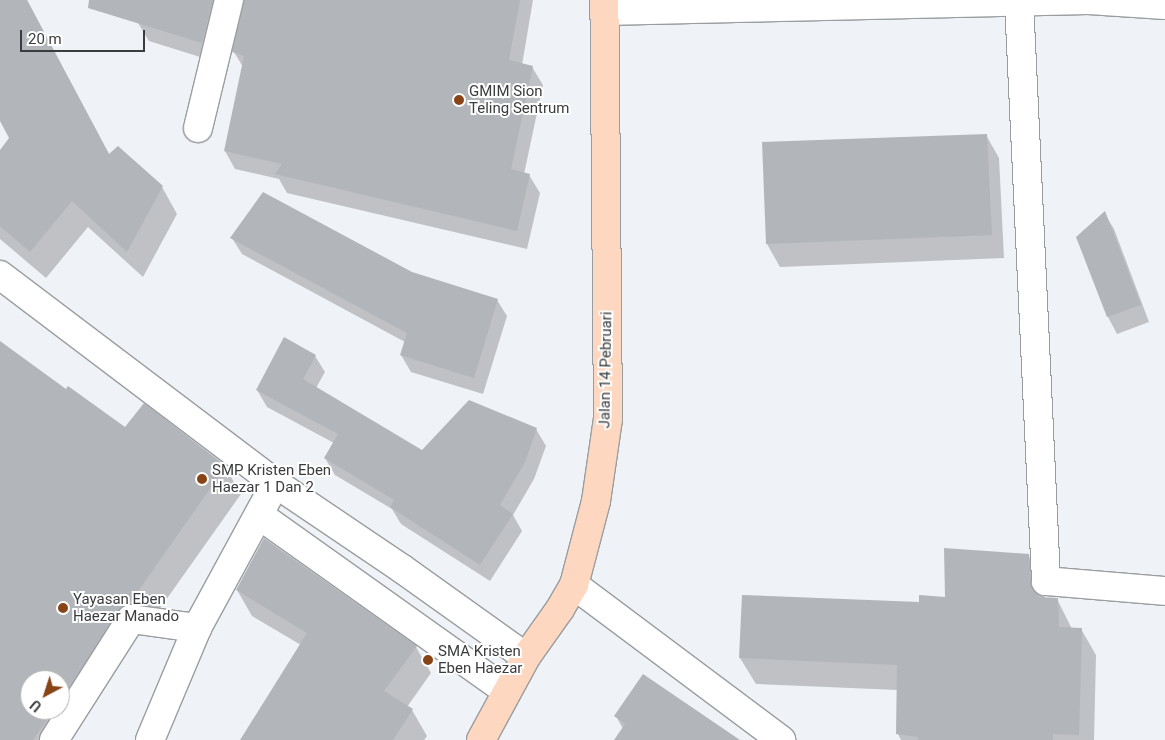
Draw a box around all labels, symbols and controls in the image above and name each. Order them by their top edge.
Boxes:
scale bar [22,20,148,52]
text: 20 m [28,30,62,48]
place label: GMIM Sion Teling Sentrum [469,82,569,117]
marker: GMIM Sion Teling Sentrum [453,94,465,106]
street label: Jalan 14 Pebruari [596,311,616,429]
place label: SMP Kristen Eben Haezar 1 Dan 2 [212,461,331,496]
marker: SMP Kristen Eben Haezar 1 Dan 2 [196,473,208,485]
place label: Yayasan Eben Haezar Manado [73,590,179,625]
marker: Yayasan Eben Haezar Manado [57,602,69,614]
place label: SMA Kristen Eben Haezar [438,642,522,677]
marker: SMA Kristen Eben Haezar [422,654,434,666]
north arrow [20,670,70,720]
text: U [27,697,45,715]

